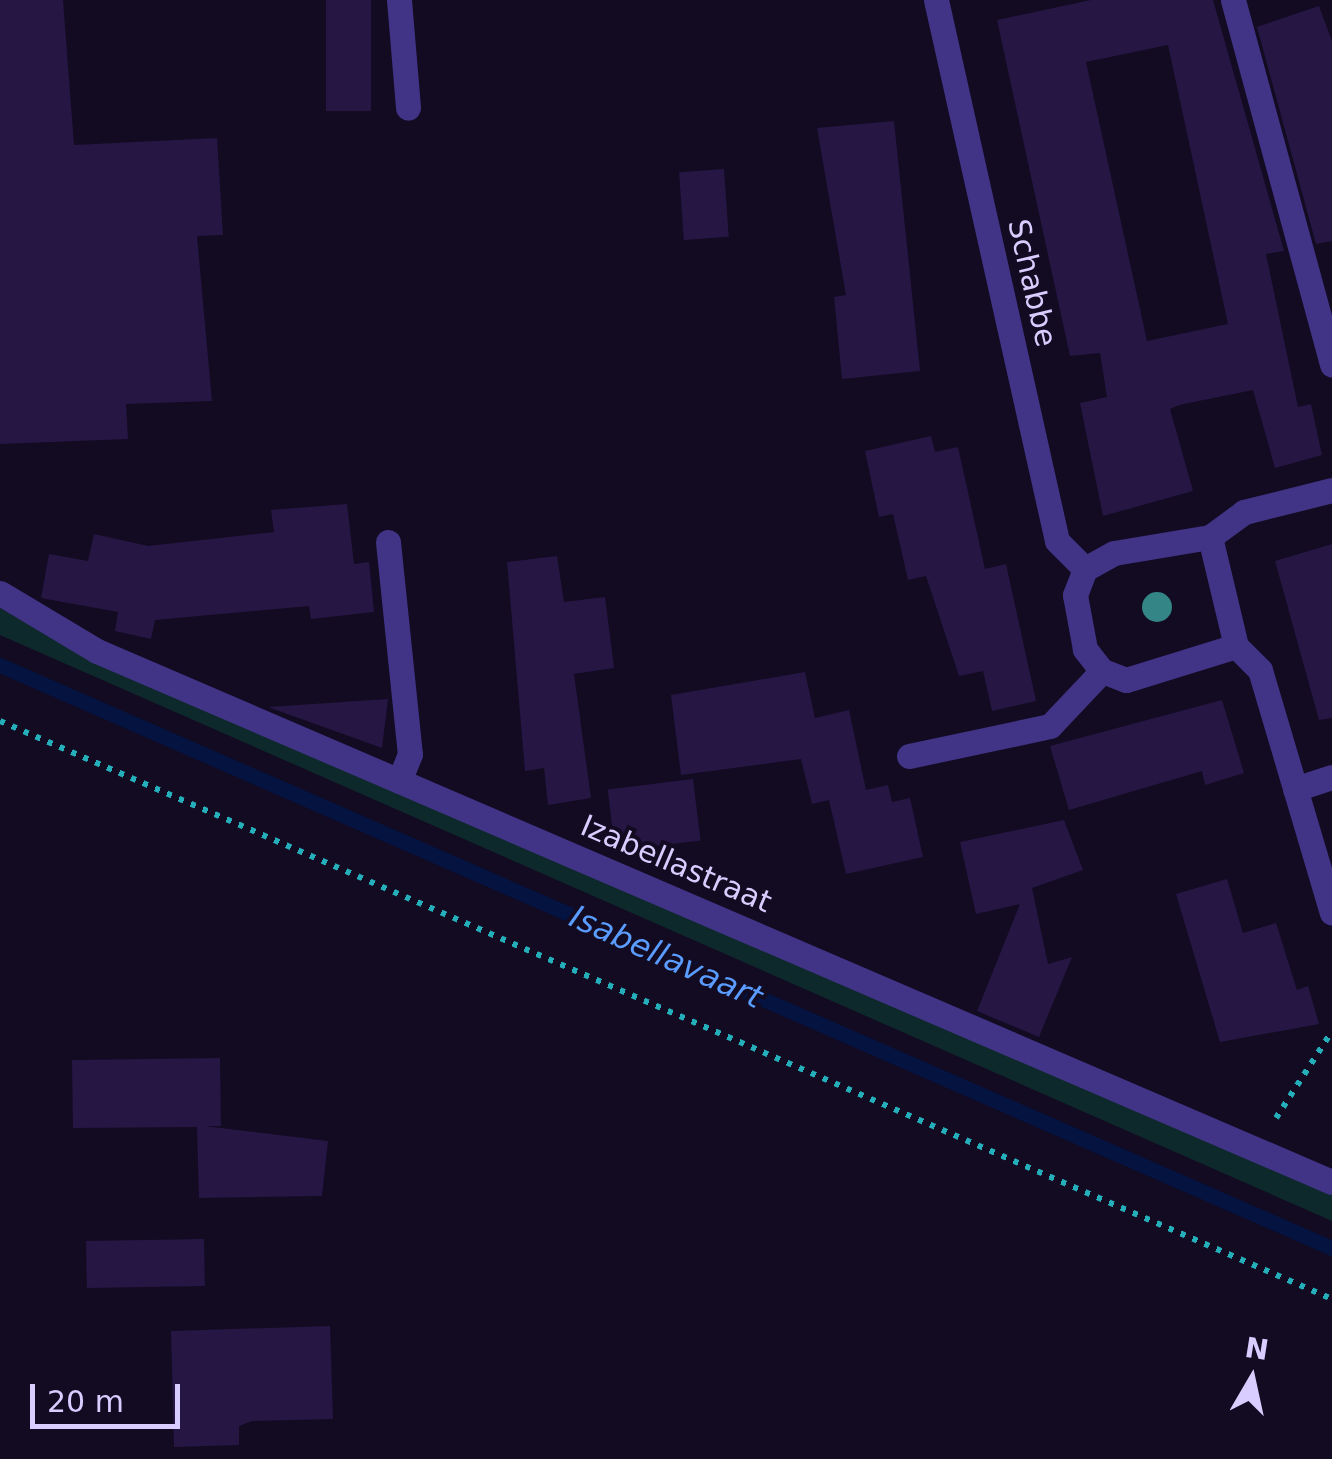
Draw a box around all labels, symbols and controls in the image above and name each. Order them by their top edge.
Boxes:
street label: Schabbe [1000,216,1064,350]
street label: Izabellastraat [575,808,777,920]
water label: Isabellavaart [564,897,768,1017]
north arrow [1202,1329,1302,1429]
text: N [1243,1331,1271,1367]
scale bar [35,1364,185,1426]
text: 20 m [47,1384,124,1419]

